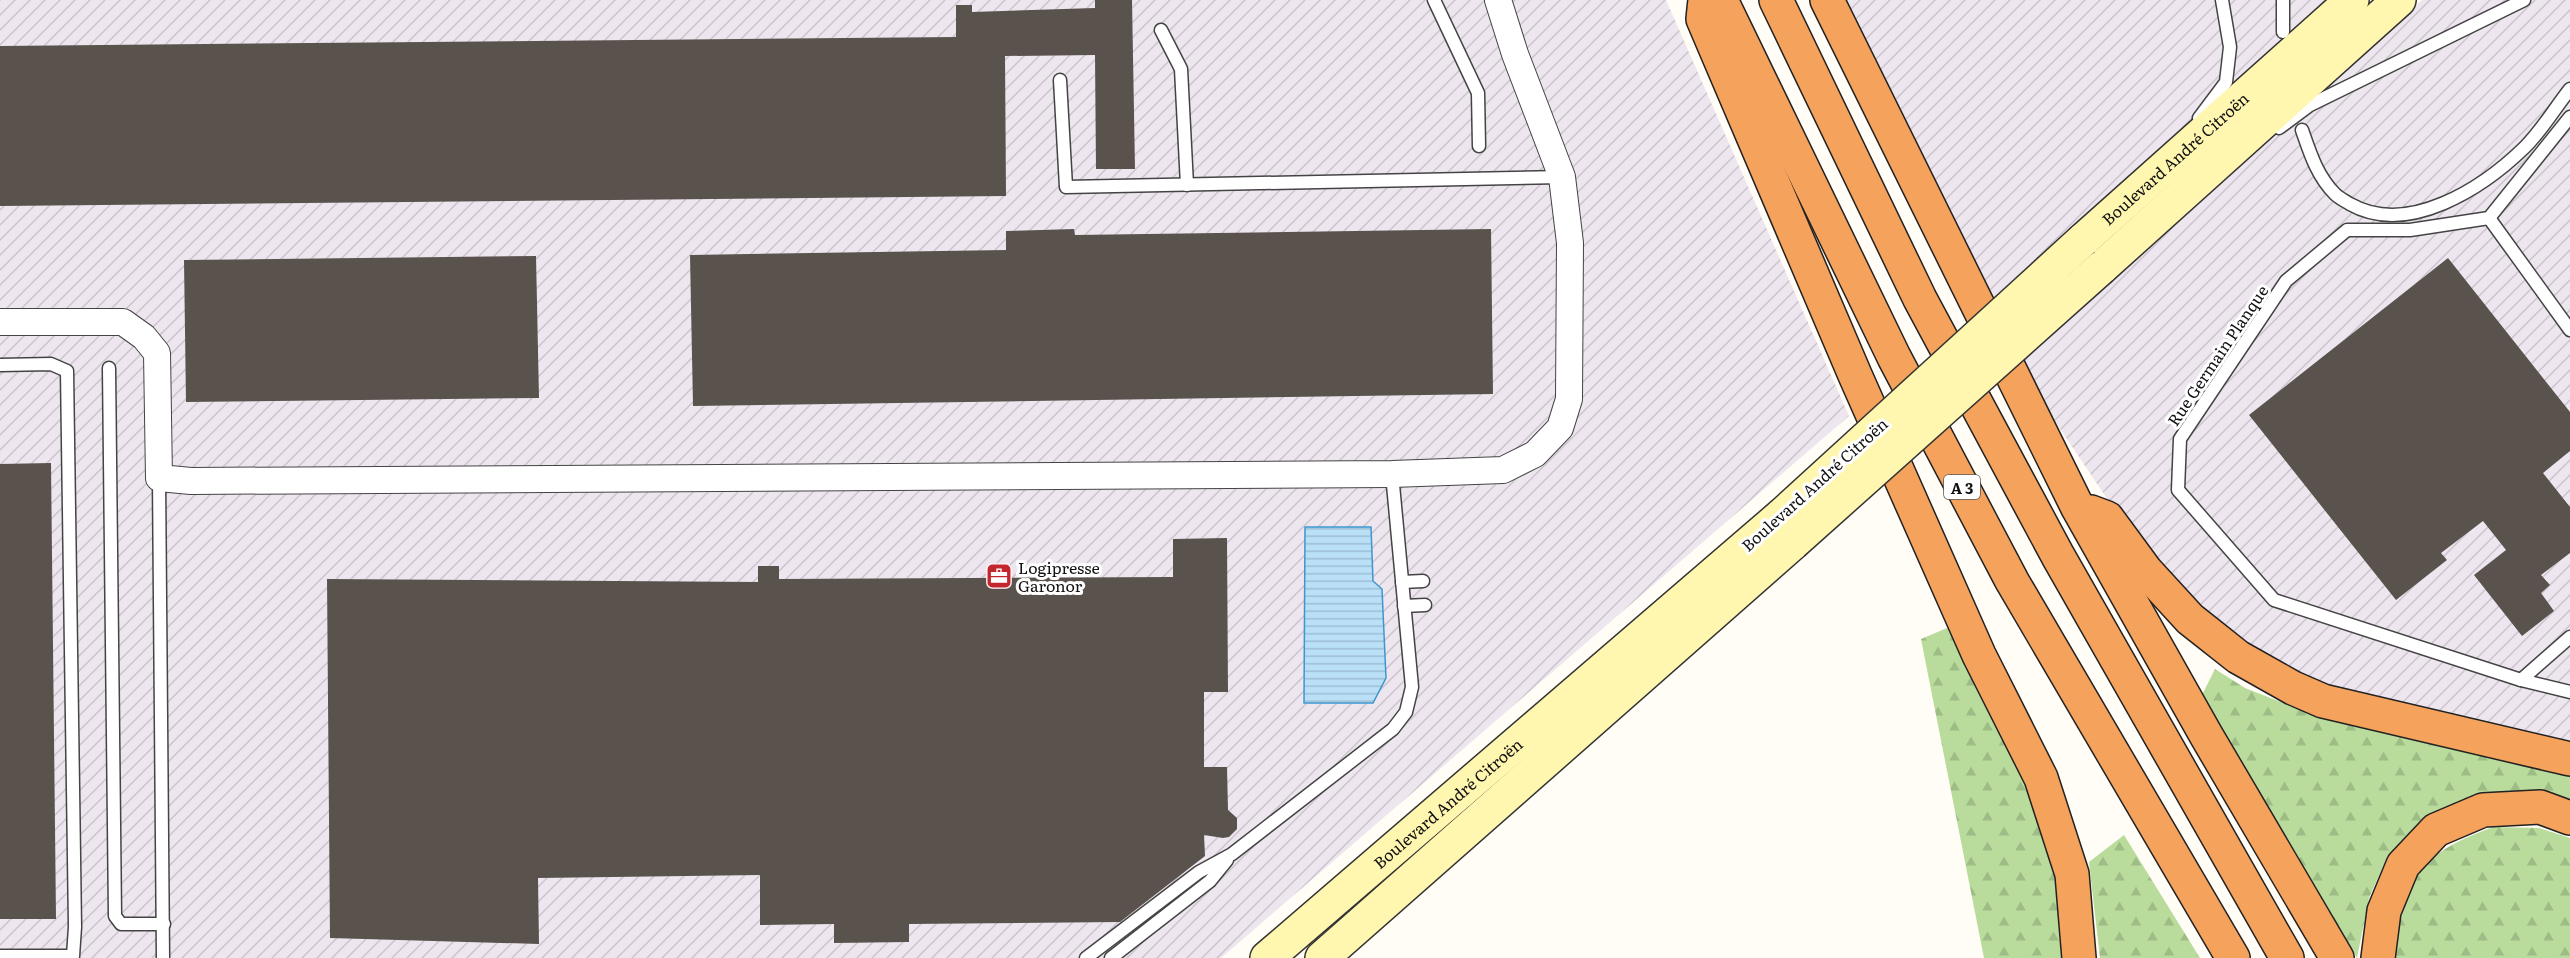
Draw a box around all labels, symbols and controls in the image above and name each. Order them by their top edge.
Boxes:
street label: Boulevard André Citroën [2096,86,2254,230]
street label: Rue Germain Planque [2161,280,2273,430]
street label: Boulevard André Citroën [1736,411,1893,556]
road number: A 3 [1944,475,1980,499]
place label: Logipresse Garonor [1018,555,1100,597]
office icon: Logipresse Garonor [984,561,1014,591]
street label: Boulevard André Citroën [1368,732,1528,874]

